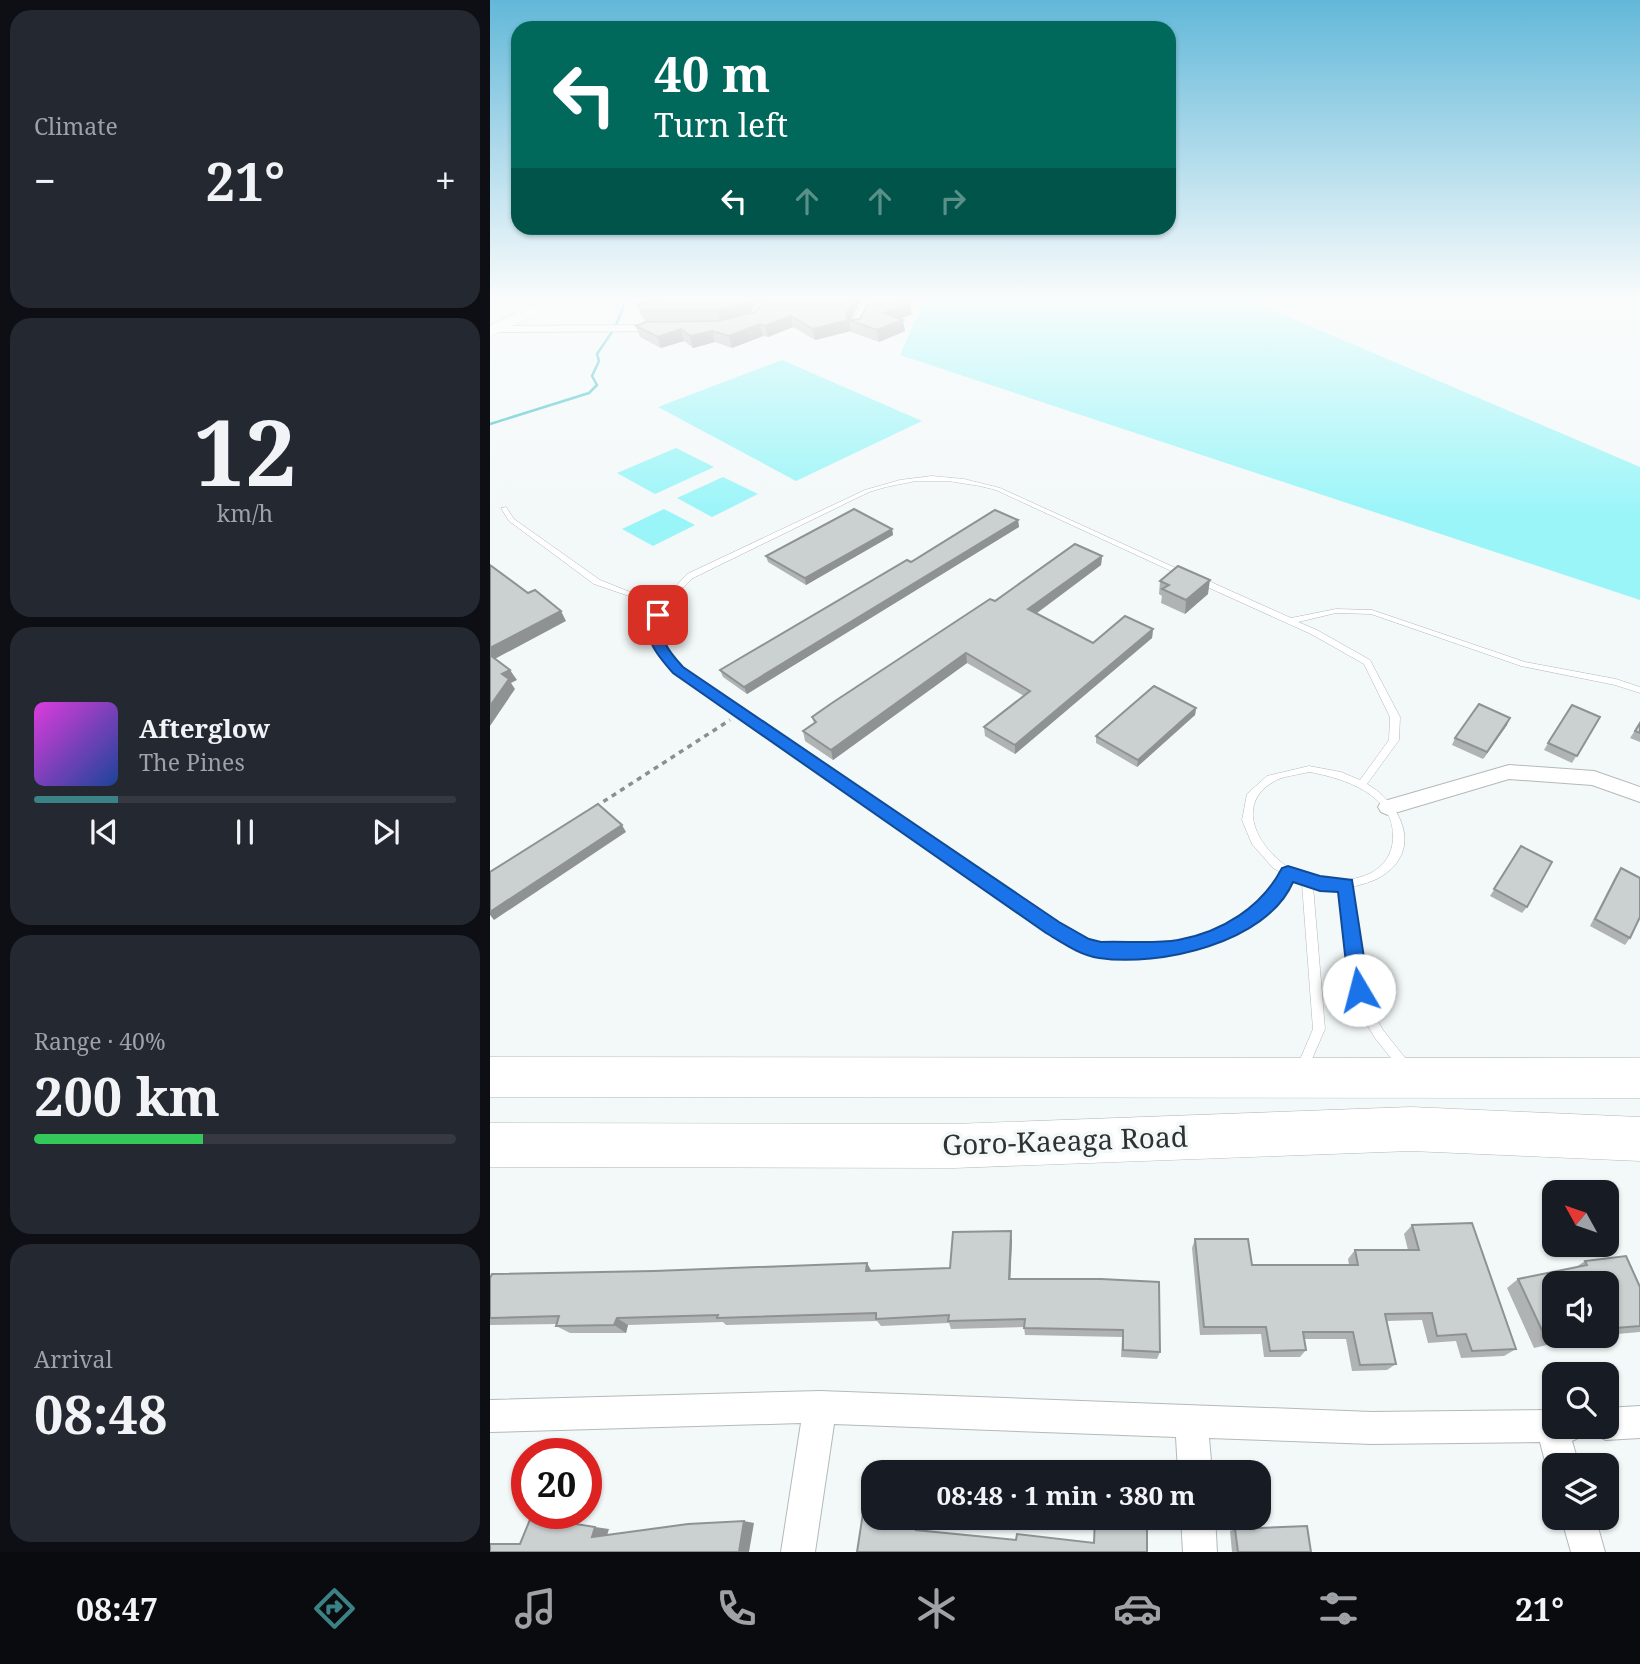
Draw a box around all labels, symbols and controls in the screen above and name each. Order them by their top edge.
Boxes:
text: 40 m [654,40,770,106]
icon: left [539,49,630,140]
text: Turn left [654,103,788,146]
text: Climate [34,110,118,142]
text: 21° [206,145,285,216]
text: − [34,154,56,206]
text: + [435,154,456,206]
icon: left [715,182,753,220]
icon: ahead [788,182,826,220]
icon: ahead [861,182,899,220]
icon: right [934,182,972,220]
text: 12 [194,389,296,513]
text: km/h [217,497,273,529]
pin [628,585,688,645]
icon: arrive [639,596,677,634]
text: Afterglow [139,710,270,746]
text: The Pines [139,746,245,778]
icon: previous [85,813,123,851]
icon: pause [226,813,264,851]
icon: next [367,813,405,851]
position arrow [1322,953,1396,1027]
text: Range · 40% [34,1025,166,1057]
text: 200 km [34,1060,220,1131]
street label: Goro-Kaeaga Road [941,1117,1188,1163]
north arrow [1542,1180,1619,1256]
map controls [1542,1180,1619,1530]
button: sound [1542,1271,1619,1348]
text: Arrival [34,1343,113,1375]
button: search [1542,1362,1619,1439]
text: 08:48 [34,1378,167,1449]
speed limit sign: 20 [511,1438,602,1529]
button: layers [1542,1453,1619,1530]
text: 08:48 · 1 min · 380 m [936,1477,1196,1513]
icon: directions [310,1584,359,1633]
icon: music [511,1584,560,1633]
icon: phone [712,1584,761,1633]
icon: climate [912,1584,961,1633]
icon: car [1113,1584,1162,1633]
icon: filters [1314,1584,1363,1633]
text: 08:47 [76,1587,158,1630]
text: 21° [1515,1587,1564,1630]

